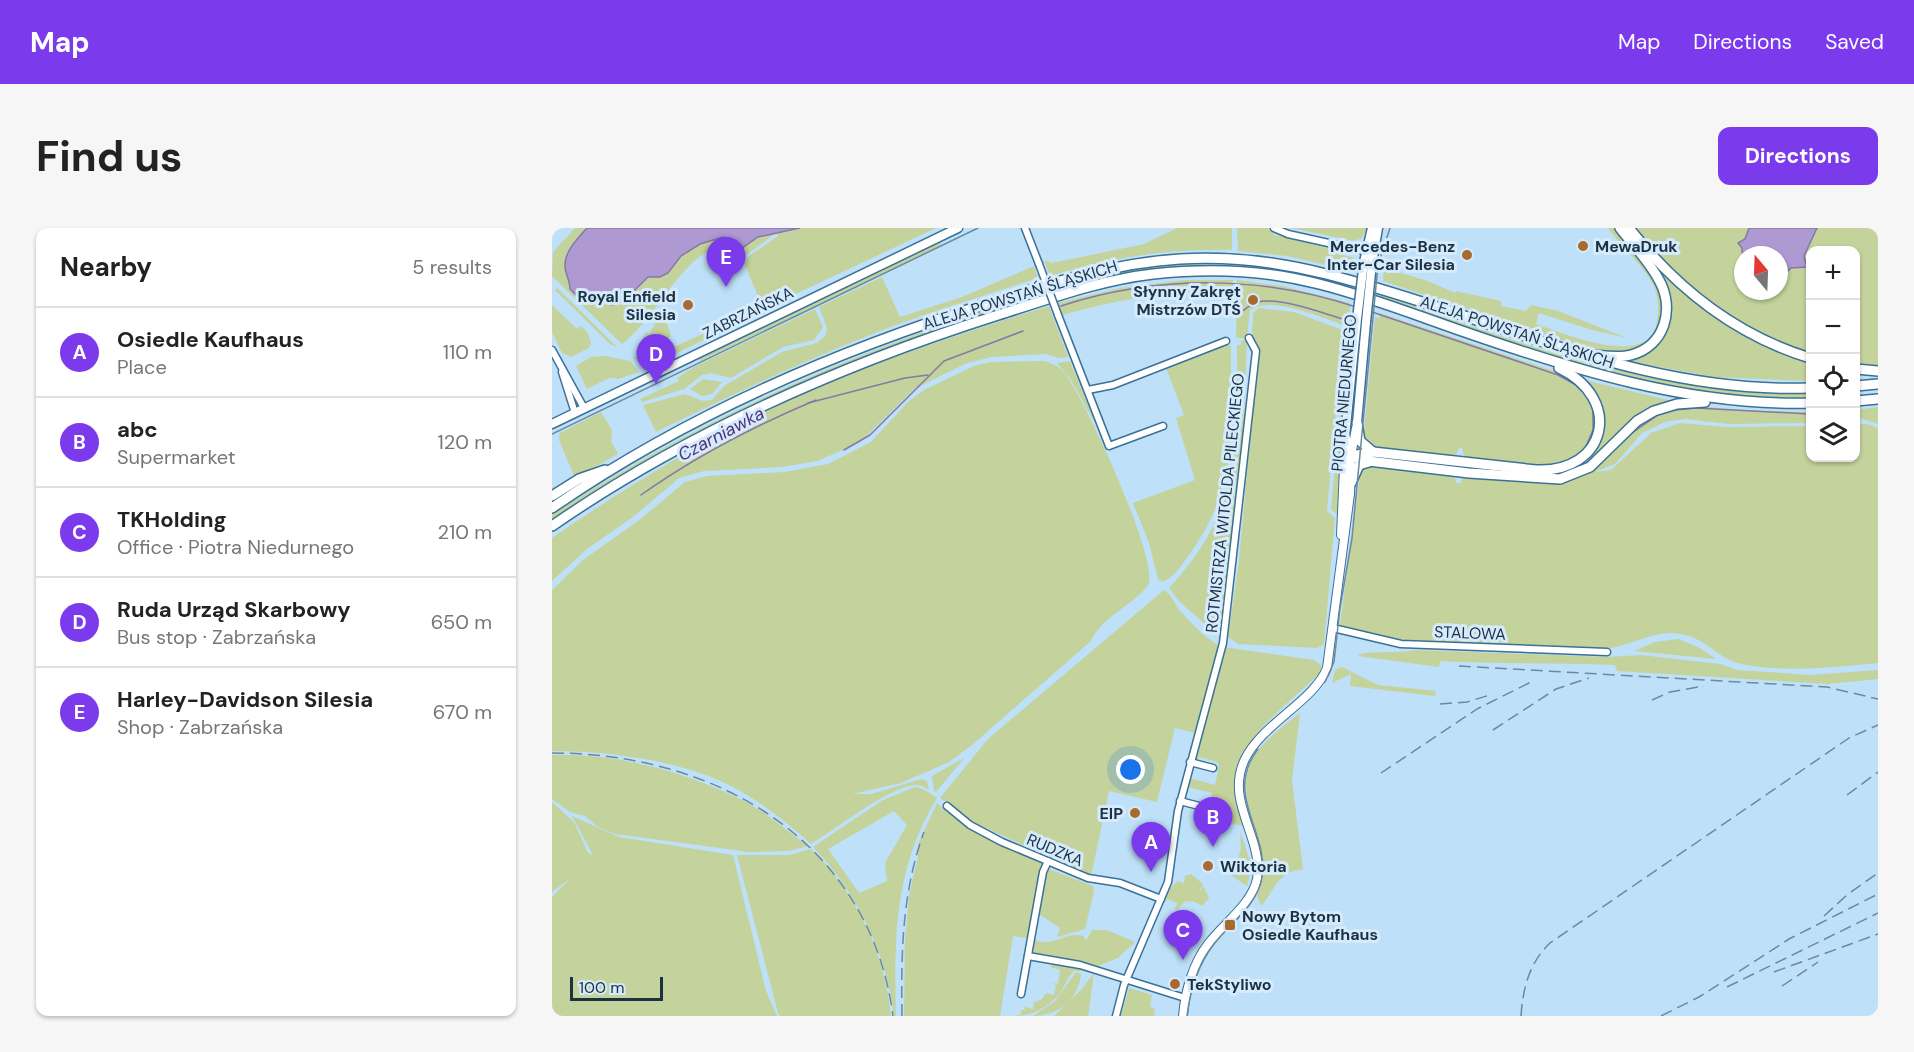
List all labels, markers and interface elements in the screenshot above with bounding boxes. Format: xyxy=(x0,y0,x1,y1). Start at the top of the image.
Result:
text: Map xyxy=(30,24,90,61)
text: Map xyxy=(1618,28,1660,56)
text: Directions xyxy=(1693,28,1792,56)
text: Saved xyxy=(1825,28,1884,56)
button: Directions xyxy=(1718,127,1878,185)
text: Find us xyxy=(36,129,182,184)
place label: Mercedes-Benz Inter-Car Silesia xyxy=(1327,236,1455,275)
place label: MewaDruk xyxy=(1595,236,1678,257)
pin: E xyxy=(706,238,746,287)
marker: MewaDruk xyxy=(1576,239,1590,253)
north arrow xyxy=(1734,246,1788,300)
map controls xyxy=(1806,246,1860,462)
button: + xyxy=(1806,246,1860,300)
marker: Mercedes-Benz Inter-Car Silesia xyxy=(1460,248,1474,262)
text: Nearby xyxy=(60,250,152,284)
text: 5 results xyxy=(412,254,492,280)
street label: ALEJA POWSTAŃ ŚLĄSKICH xyxy=(920,255,1120,335)
place label: Słynny Zakręt Mistrzów DTŚ xyxy=(1133,281,1241,320)
street label: ZABRZAŃSKA xyxy=(699,282,797,344)
place label: Royal Enfield Silesia xyxy=(578,286,676,325)
street label: ALEJA POWSTAŃ ŚLĄSKICH xyxy=(1417,291,1617,373)
marker: Słynny Zakręt Mistrzów DTŚ xyxy=(1246,293,1260,307)
marker: Royal Enfield Silesia xyxy=(681,298,695,312)
button: − xyxy=(1806,300,1860,354)
street label: PIOTRA NIEDURNEGO xyxy=(1327,314,1361,472)
text: Osiedle Kaufhaus xyxy=(117,325,304,354)
pin: D xyxy=(636,334,676,384)
text: A xyxy=(72,339,87,365)
text: 110 m xyxy=(443,339,492,365)
text: Place xyxy=(117,354,167,380)
button: locate xyxy=(1806,354,1860,408)
street label: ROTMISTRZA WITOLDA PILECKIEGO xyxy=(1201,372,1249,634)
water label: Czarniawka xyxy=(673,401,769,467)
button: layers xyxy=(1806,408,1860,462)
text: abc xyxy=(117,415,158,444)
text: B xyxy=(73,429,86,455)
text: 120 m xyxy=(438,429,492,455)
text: Supermarket xyxy=(117,444,236,470)
text: TKHolding xyxy=(117,505,227,534)
text: C xyxy=(72,519,87,545)
text: 210 m xyxy=(437,519,492,545)
text: Office · Piotra Niedurnego xyxy=(117,534,354,560)
text: Ruda Urząd Skarbowy xyxy=(117,595,350,624)
text: D xyxy=(72,609,87,635)
text: 650 m xyxy=(431,609,492,635)
street label: STALOWA xyxy=(1434,621,1507,645)
text: Bus stop · Zabrzańska xyxy=(117,624,316,650)
text: Harley-Davidson Silesia xyxy=(117,685,373,714)
text: E xyxy=(74,699,85,725)
text: 670 m xyxy=(433,699,492,725)
text: Shop · Zabrzańska xyxy=(117,714,283,740)
your location xyxy=(1116,755,1145,784)
pin: B xyxy=(1194,798,1232,847)
place label: EIP xyxy=(1099,803,1123,824)
marker: EIP xyxy=(1128,806,1142,820)
pin: A xyxy=(1132,822,1170,872)
street label: RUDZKA xyxy=(1023,829,1087,871)
place label: Wiktoria xyxy=(1220,856,1287,877)
marker: Wiktoria xyxy=(1201,859,1215,873)
place label: Nowy Bytom Osiedle Kaufhaus xyxy=(1242,906,1378,945)
pin: C xyxy=(1164,910,1202,960)
marker: Nowy Bytom Osiedle Kaufhaus xyxy=(1223,918,1237,932)
scale bar xyxy=(570,974,663,1002)
place label: TekStyliwo xyxy=(1187,974,1272,995)
text: 100 m xyxy=(579,977,624,998)
marker: TekStyliwo xyxy=(1168,977,1182,991)

